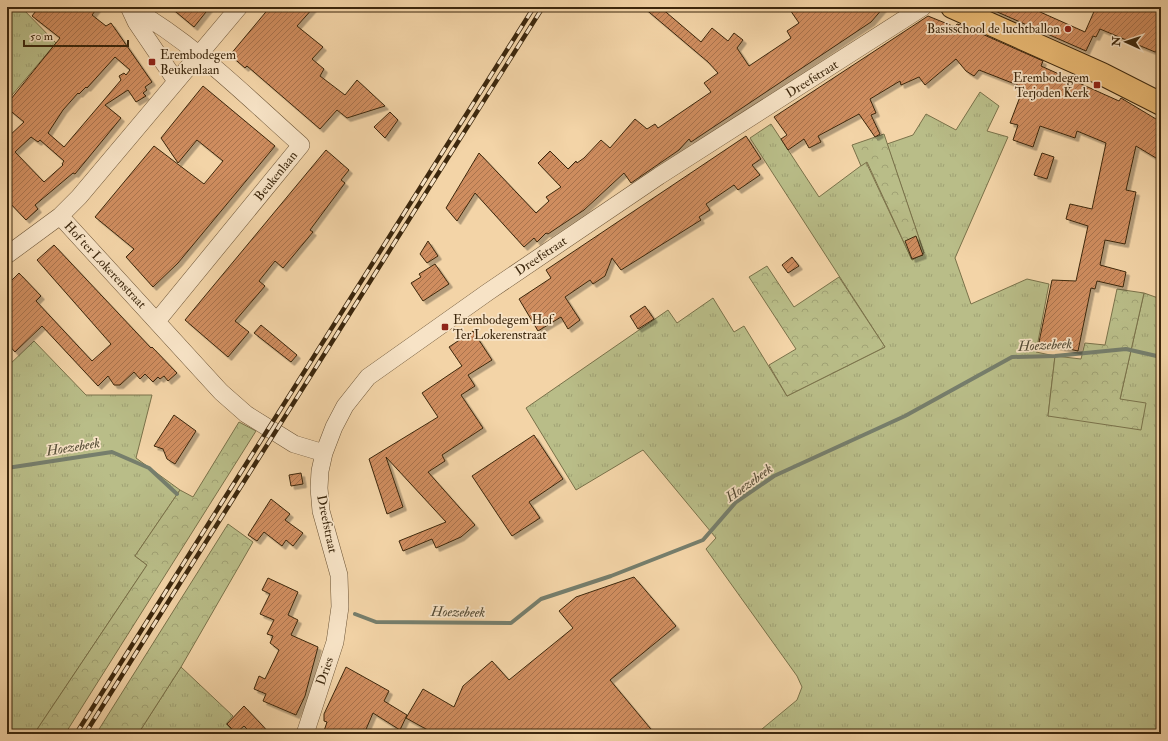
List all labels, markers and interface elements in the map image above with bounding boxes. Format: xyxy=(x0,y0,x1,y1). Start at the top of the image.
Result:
place label: Basisschool de luchtballon xyxy=(927,21,1060,37)
scale bar xyxy=(24,22,128,48)
north arrow xyxy=(1106,22,1146,62)
marker: Basisschool de luchtballon xyxy=(1063,24,1073,34)
text: 50 m xyxy=(30,29,54,44)
text: N xyxy=(1110,35,1123,48)
place label: Erembodegem Beukenlaan xyxy=(160,47,236,78)
marker: Erembodegem Beukenlaan xyxy=(147,57,157,67)
street label: Dreefstraat xyxy=(783,57,841,101)
place label: Erembodegem Terjoden Kerk xyxy=(1013,70,1090,101)
marker: Erembodegem Terjoden Kerk xyxy=(1092,80,1102,90)
street label: Beukenlaan xyxy=(251,148,301,204)
street label: Hof ter Lokerenstraat xyxy=(60,218,150,312)
street label: Dreefstraat xyxy=(512,233,570,279)
place label: Erembodegem Hof Ter Lokerenstraat xyxy=(453,312,554,343)
marker: Erembodegem Hof Ter Lokerenstraat xyxy=(440,322,450,332)
water label: Hoezebeek xyxy=(1016,335,1073,355)
water label: Hoezebeek xyxy=(44,434,101,460)
water label: Hoezebeek xyxy=(721,460,776,506)
street label: Dreefstraat xyxy=(313,494,341,554)
water label: Hoezebeek xyxy=(430,603,486,621)
street label: Dries xyxy=(313,654,337,687)

